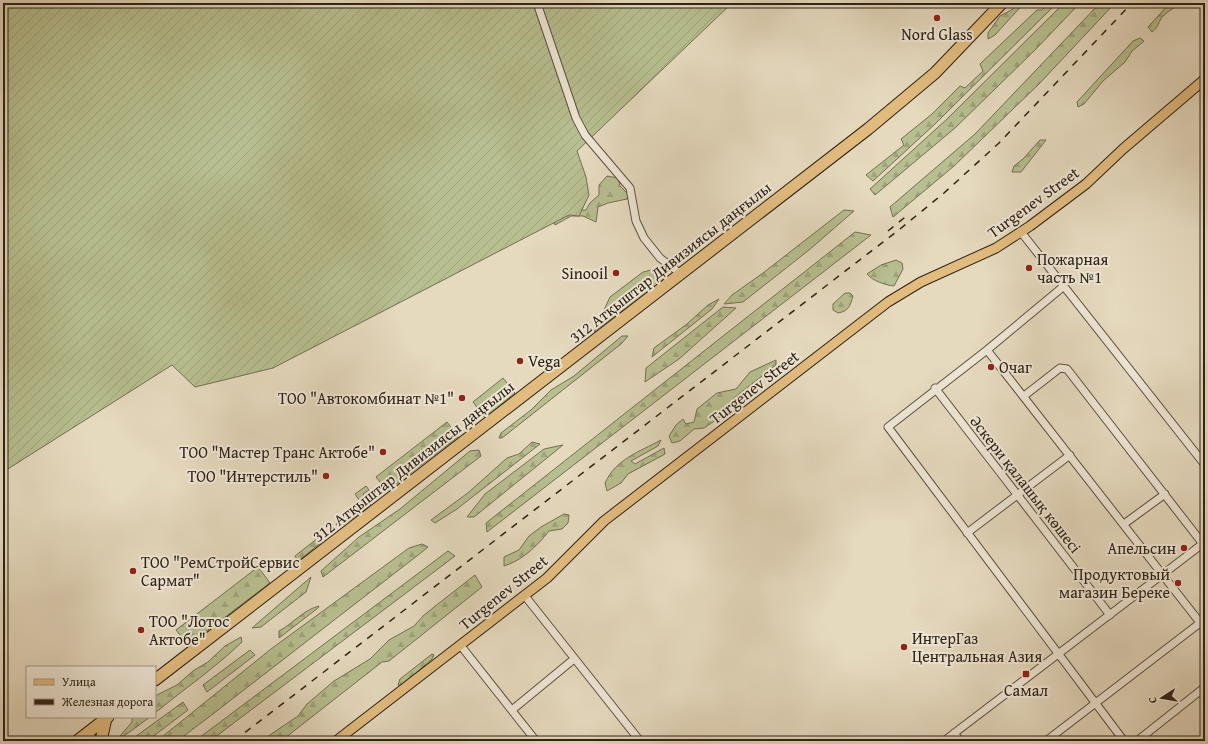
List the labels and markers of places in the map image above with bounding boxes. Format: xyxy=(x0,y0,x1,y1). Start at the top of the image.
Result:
marker: Nord Glass xyxy=(932,13,942,23)
place label: Nord Glass xyxy=(901,22,973,46)
place label: Пожарная часть №1 xyxy=(1037,247,1108,289)
place label: Sinooil xyxy=(561,261,609,285)
marker: Пожарная часть №1 xyxy=(1024,263,1034,273)
marker: Sinooil xyxy=(611,268,621,278)
place label: Vega xyxy=(528,349,561,373)
place label: Очаг xyxy=(999,355,1032,379)
marker: Vega xyxy=(515,356,525,366)
marker: Очаг xyxy=(986,362,996,372)
place label: ТОО "Автокомбинат №1" xyxy=(278,386,454,410)
marker: ТОО "Автокомбинат №1" xyxy=(457,393,467,403)
place label: ТОО "Мастер Транс Актобе" xyxy=(180,440,375,464)
marker: ТОО "Мастер Транс Актобе" xyxy=(378,447,388,457)
place label: ТОО "Интерстиль" xyxy=(187,464,318,488)
marker: ТОО "Интерстиль" xyxy=(321,471,331,481)
place label: Апельсин xyxy=(1108,536,1176,560)
marker: Апельсин xyxy=(1179,543,1189,553)
place label: ТОО "РемСтройСервис Сармат" xyxy=(141,550,299,592)
place label: Продуктовый магазин Береке xyxy=(1059,562,1170,604)
marker: ТОО "РемСтройСервис Сармат" xyxy=(128,566,138,576)
marker: Продуктовый магазин Береке xyxy=(1173,578,1183,588)
place label: ТОО "Лотос Актобе" xyxy=(149,609,229,651)
marker: ТОО "Лотос Актобе" xyxy=(136,625,146,635)
place label: ИнтерГаз Центральная Азия xyxy=(912,626,1042,668)
marker: ИнтерГаз Центральная Азия xyxy=(899,642,909,652)
marker: Самал xyxy=(1021,669,1031,679)
place label: Самал xyxy=(1004,678,1048,702)

